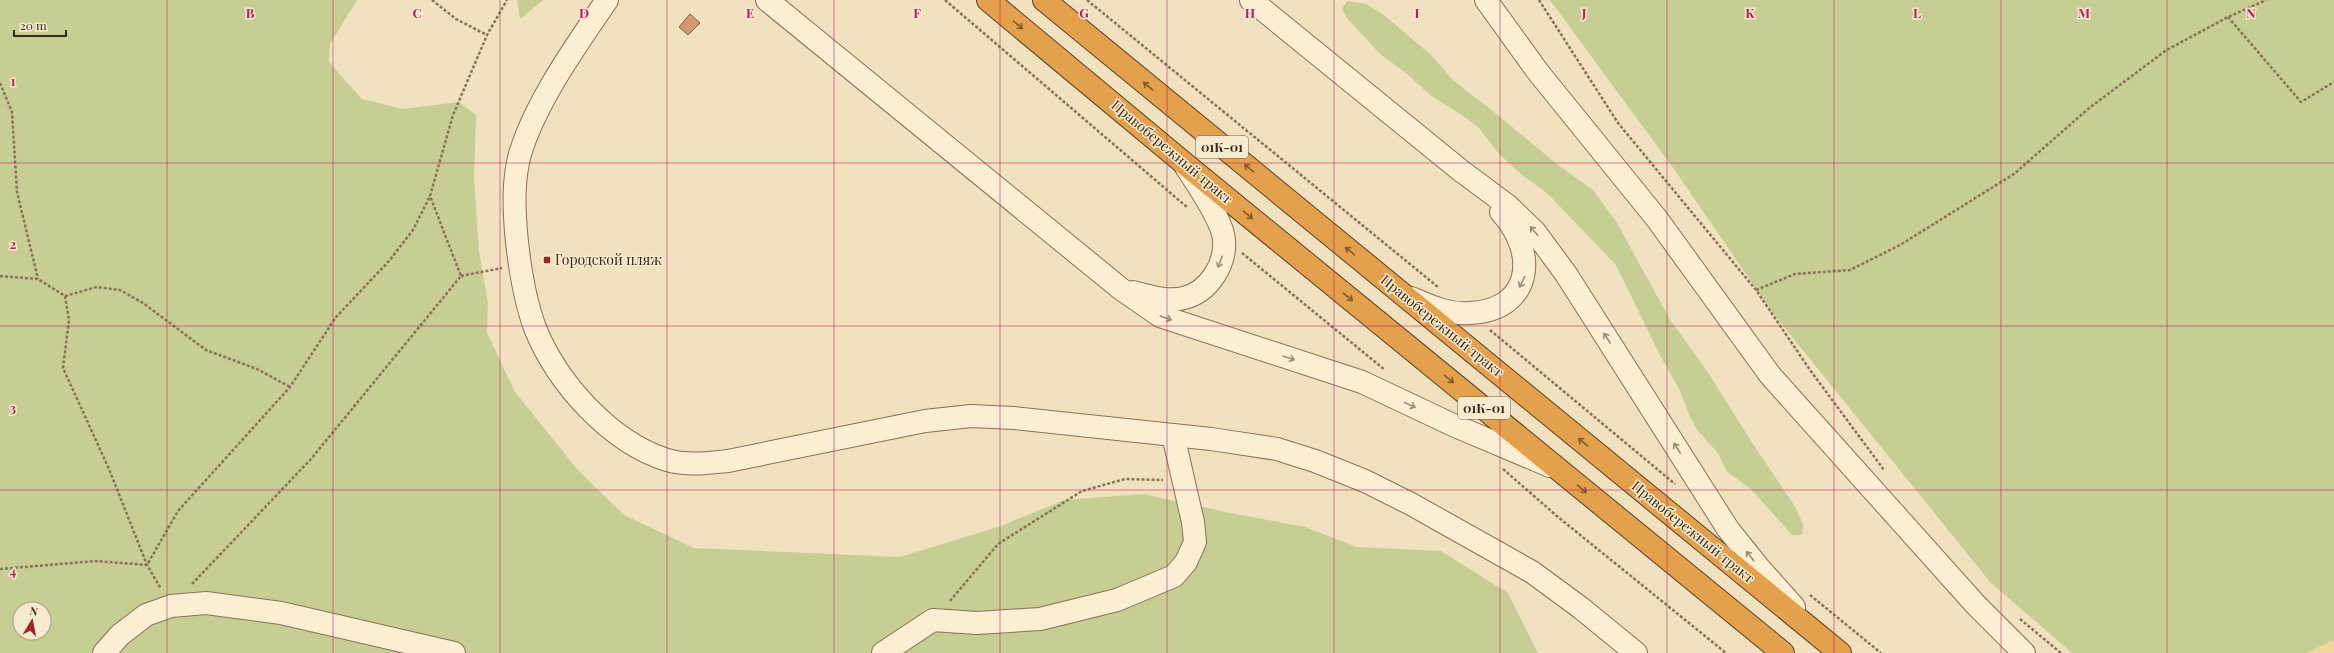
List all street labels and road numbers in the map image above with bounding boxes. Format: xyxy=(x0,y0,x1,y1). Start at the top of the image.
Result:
street label: Правобережный тракт xyxy=(1108,95,1237,208)
road number: 01К-01 xyxy=(1196,136,1248,158)
street label: Правобережный тракт xyxy=(1377,270,1508,381)
road number: 01К-01 xyxy=(1458,397,1510,419)
street label: Правобережный тракт xyxy=(1628,476,1759,587)

